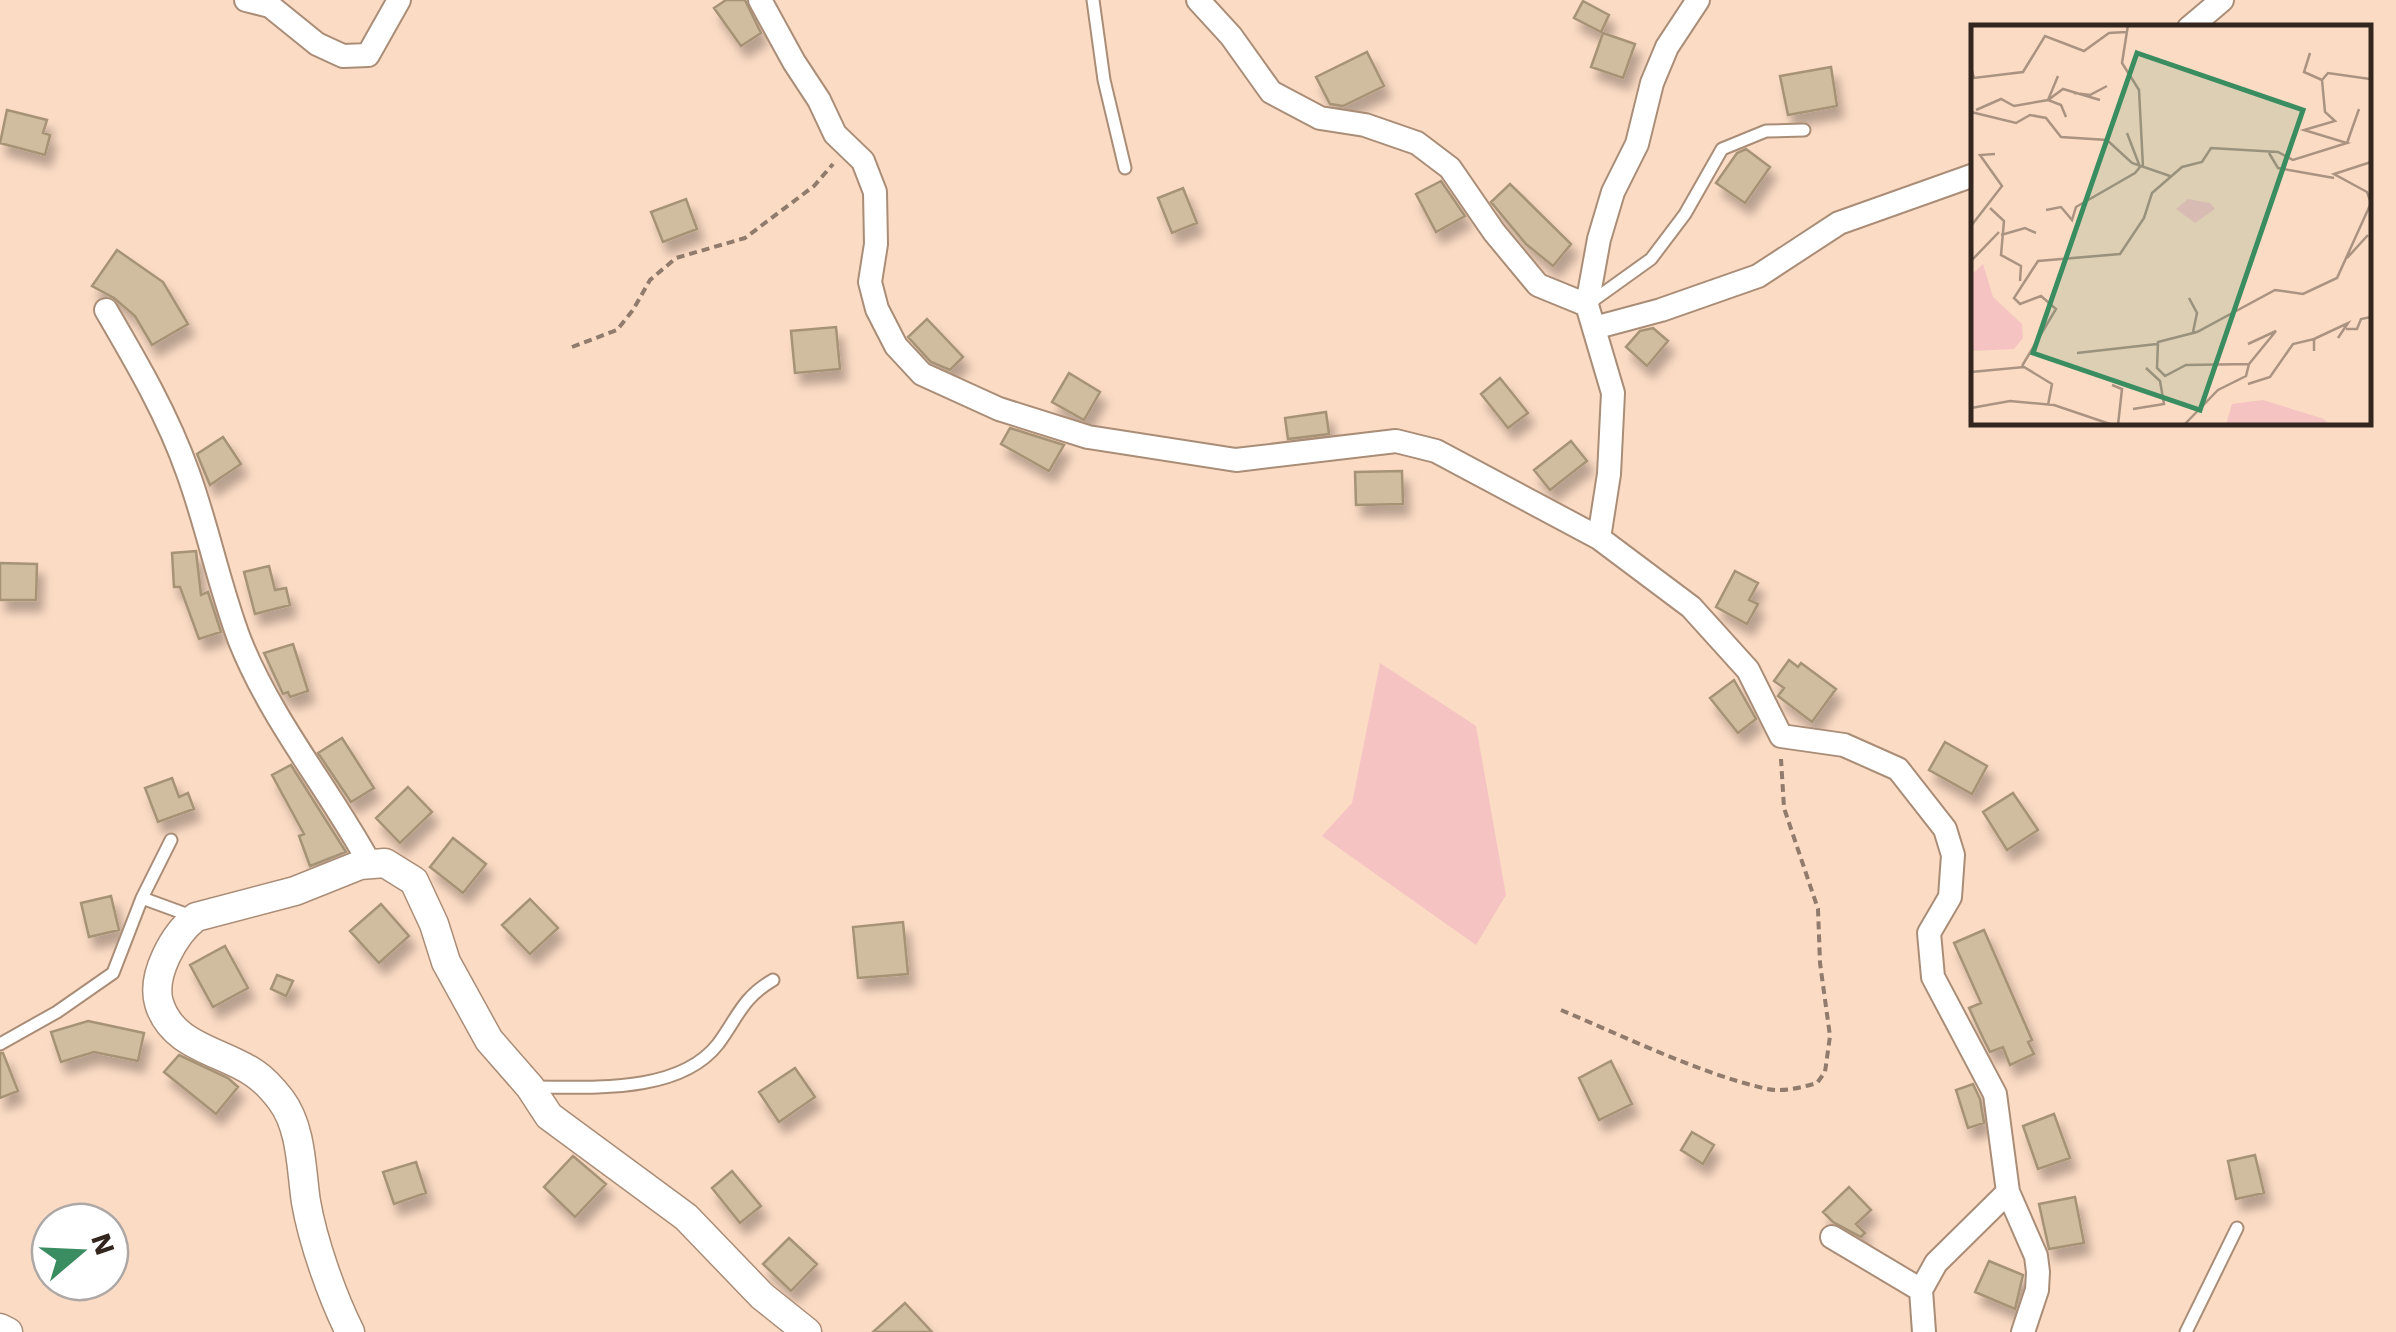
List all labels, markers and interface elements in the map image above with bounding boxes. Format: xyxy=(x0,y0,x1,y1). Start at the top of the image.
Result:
inset map xyxy=(1971,25,2371,425)
north arrow xyxy=(30,1202,130,1302)
text: N xyxy=(84,1229,122,1259)

